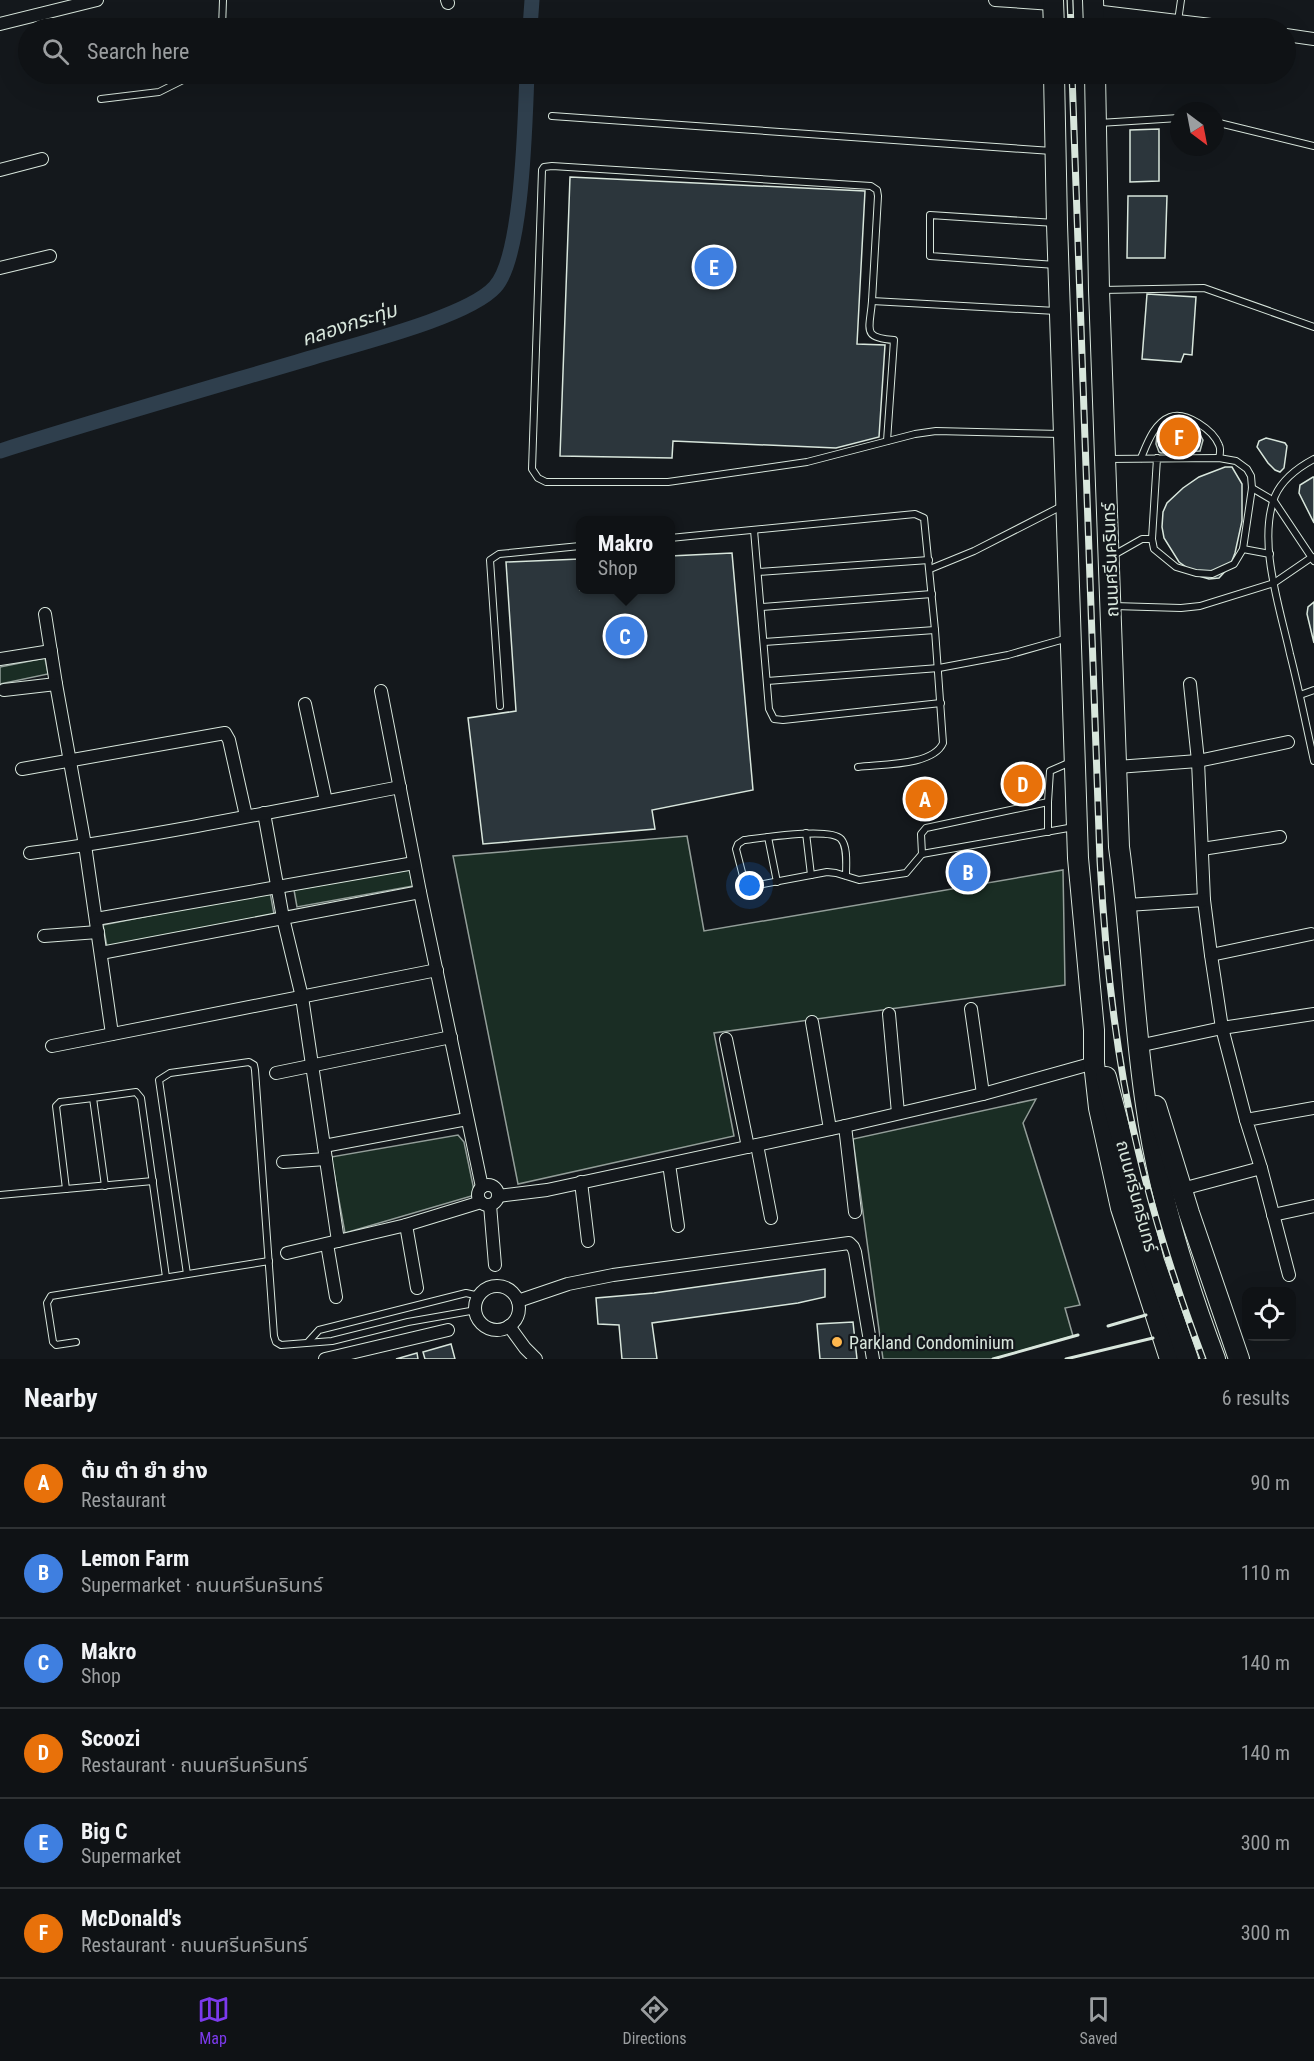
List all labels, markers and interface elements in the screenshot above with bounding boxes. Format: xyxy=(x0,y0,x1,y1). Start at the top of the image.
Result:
search box xyxy=(18,18,1296,84)
icon: search xyxy=(39,35,72,68)
text: Search here xyxy=(87,39,189,64)
north arrow xyxy=(1170,102,1224,156)
pin: E xyxy=(694,244,734,290)
water label: คลองกระทุ่ม xyxy=(298,297,402,352)
pin: F xyxy=(1160,414,1198,460)
street label: ถนนศรีนครินทร์ xyxy=(1097,501,1122,618)
popup xyxy=(576,516,675,594)
text: Makro xyxy=(598,531,653,556)
text: Shop xyxy=(598,556,638,580)
pin: C xyxy=(606,614,644,658)
pin: D xyxy=(1004,762,1042,806)
pin: A xyxy=(906,776,944,822)
pin: B xyxy=(948,850,988,894)
your location xyxy=(735,871,764,900)
street label: ถนนศรีนครินทร์ xyxy=(1112,1138,1162,1255)
map controls xyxy=(1242,1287,1296,1341)
button: locate xyxy=(1242,1287,1296,1341)
place label: Parkland Condominium xyxy=(849,1332,1014,1353)
marker: Parkland Condominium xyxy=(830,1335,844,1349)
text: Nearby xyxy=(24,1383,98,1413)
text: 6 results xyxy=(1222,1386,1290,1410)
text: ต้ม ตำ ยำ ย่าง xyxy=(81,1458,208,1483)
text: A xyxy=(38,1471,49,1495)
text: 90 m xyxy=(1251,1471,1290,1495)
text: Restaurant xyxy=(81,1488,166,1512)
text: Lemon Farm xyxy=(81,1546,189,1571)
text: B xyxy=(38,1561,49,1585)
text: 110 m xyxy=(1241,1561,1290,1585)
text: Supermarket · ถนนศรีนครินทร์ xyxy=(81,1573,323,1597)
text: Makro xyxy=(81,1639,136,1664)
text: C xyxy=(38,1651,49,1675)
text: 140 m xyxy=(1241,1651,1290,1675)
text: Shop xyxy=(81,1664,121,1688)
text: Scoozi xyxy=(81,1726,140,1751)
text: D xyxy=(38,1741,49,1765)
text: 140 m xyxy=(1241,1741,1290,1765)
text: Restaurant · ถนนศรีนครินทร์ xyxy=(81,1753,308,1777)
text: Big C xyxy=(81,1819,128,1844)
text: E xyxy=(39,1831,48,1855)
text: 300 m xyxy=(1241,1831,1290,1855)
text: Supermarket xyxy=(81,1844,181,1868)
text: McDonald's xyxy=(81,1906,181,1931)
text: F xyxy=(39,1921,48,1945)
text: 300 m xyxy=(1241,1921,1290,1945)
text: Restaurant · ถนนศรีนครินทร์ xyxy=(81,1933,308,1957)
tab: Map xyxy=(197,1993,230,2048)
tab: Directions xyxy=(623,1993,686,2048)
tab: Saved xyxy=(1079,1993,1117,2048)

